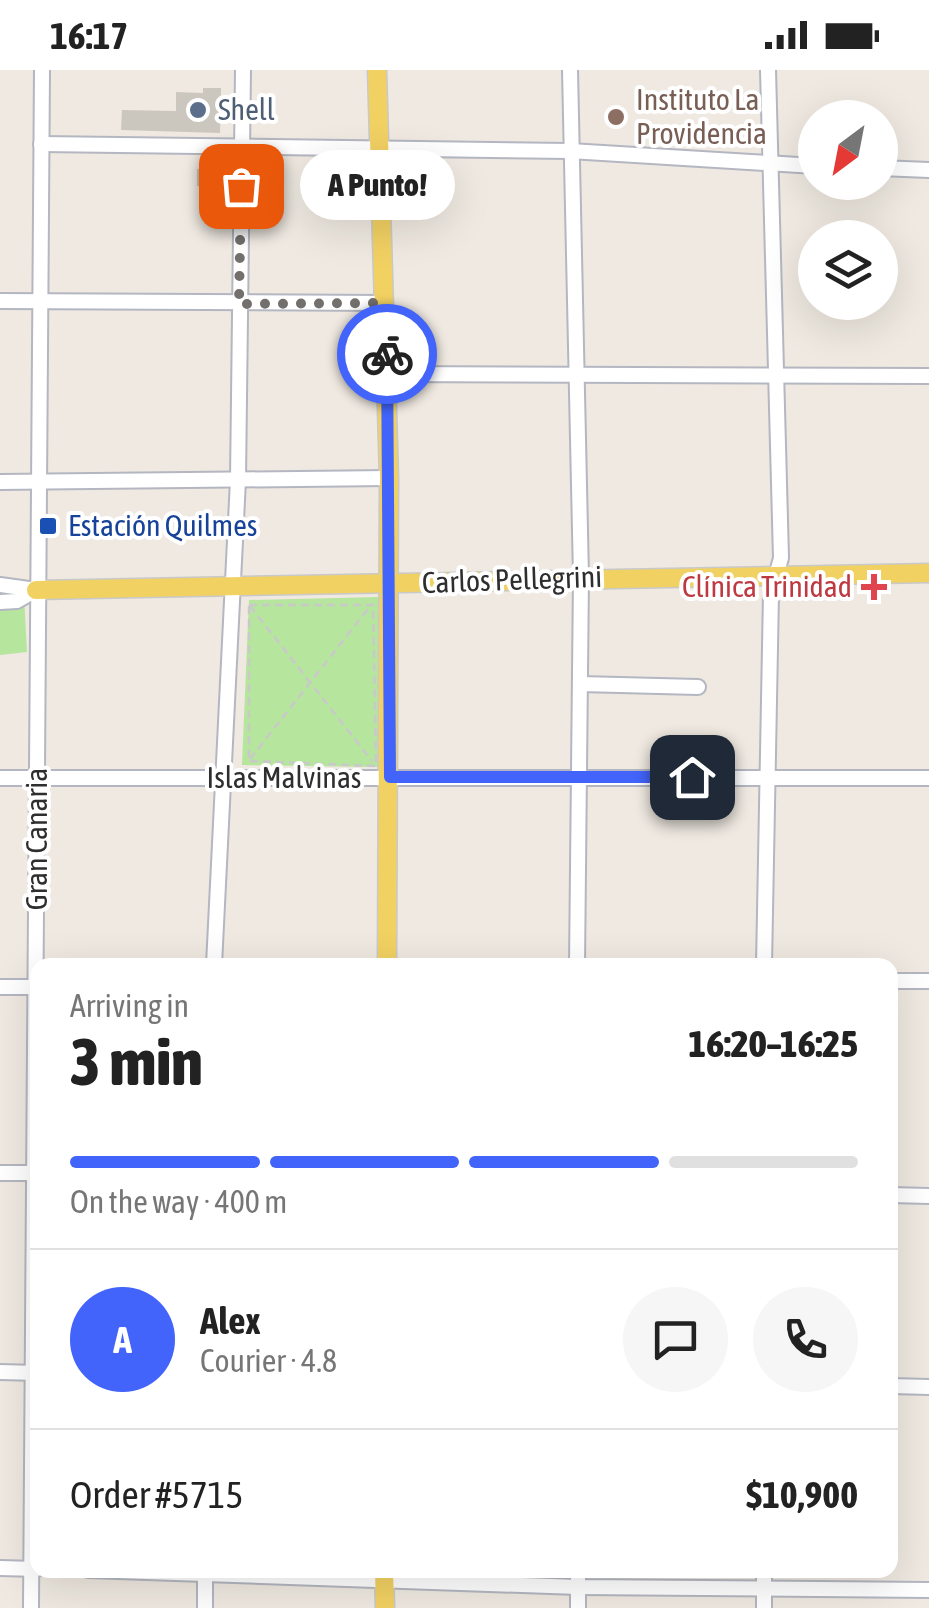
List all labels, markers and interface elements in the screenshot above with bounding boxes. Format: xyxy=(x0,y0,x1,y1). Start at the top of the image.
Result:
text: 16:17 xyxy=(50,14,128,57)
place label: Instituto La Providencia xyxy=(636,82,767,150)
place label: Shell xyxy=(218,92,275,126)
marker: Shell xyxy=(187,99,209,121)
north arrow xyxy=(798,100,898,200)
map controls xyxy=(798,100,898,320)
marker: Instituto La Providencia xyxy=(605,106,627,128)
pin xyxy=(199,144,284,229)
callout: A Punto! xyxy=(301,151,456,221)
icon: bag xyxy=(214,159,269,214)
text: A Punto! xyxy=(328,166,427,203)
button: layers xyxy=(798,220,898,320)
courier xyxy=(337,304,437,404)
icon: bike xyxy=(360,327,415,382)
place label: Estación Quilmes xyxy=(68,508,257,542)
marker: Estación Quilmes xyxy=(37,515,59,537)
street label: Carlos Pellegrini xyxy=(421,559,603,599)
place label: Clínica Trinidad xyxy=(682,569,852,603)
marker: Clínica Trinidad xyxy=(861,574,887,600)
pin xyxy=(650,735,735,820)
icon: home xyxy=(665,750,720,805)
street label: Islas Malvinas xyxy=(207,760,361,794)
street label: Gran Canaria xyxy=(19,768,53,910)
text: Arriving in xyxy=(70,987,189,1024)
text: 16:20–16:25 xyxy=(688,1022,858,1065)
text: 3 min xyxy=(70,1024,203,1099)
text: On the way · 400 m xyxy=(70,1183,287,1220)
button: chat xyxy=(623,1287,728,1392)
button: phone xyxy=(753,1287,858,1392)
text: Alex xyxy=(200,1299,261,1342)
text: A xyxy=(113,1318,132,1361)
text: Courier · 4.8 xyxy=(200,1342,337,1379)
text: Order #5715 xyxy=(70,1473,243,1516)
text: $10,900 xyxy=(746,1473,858,1516)

